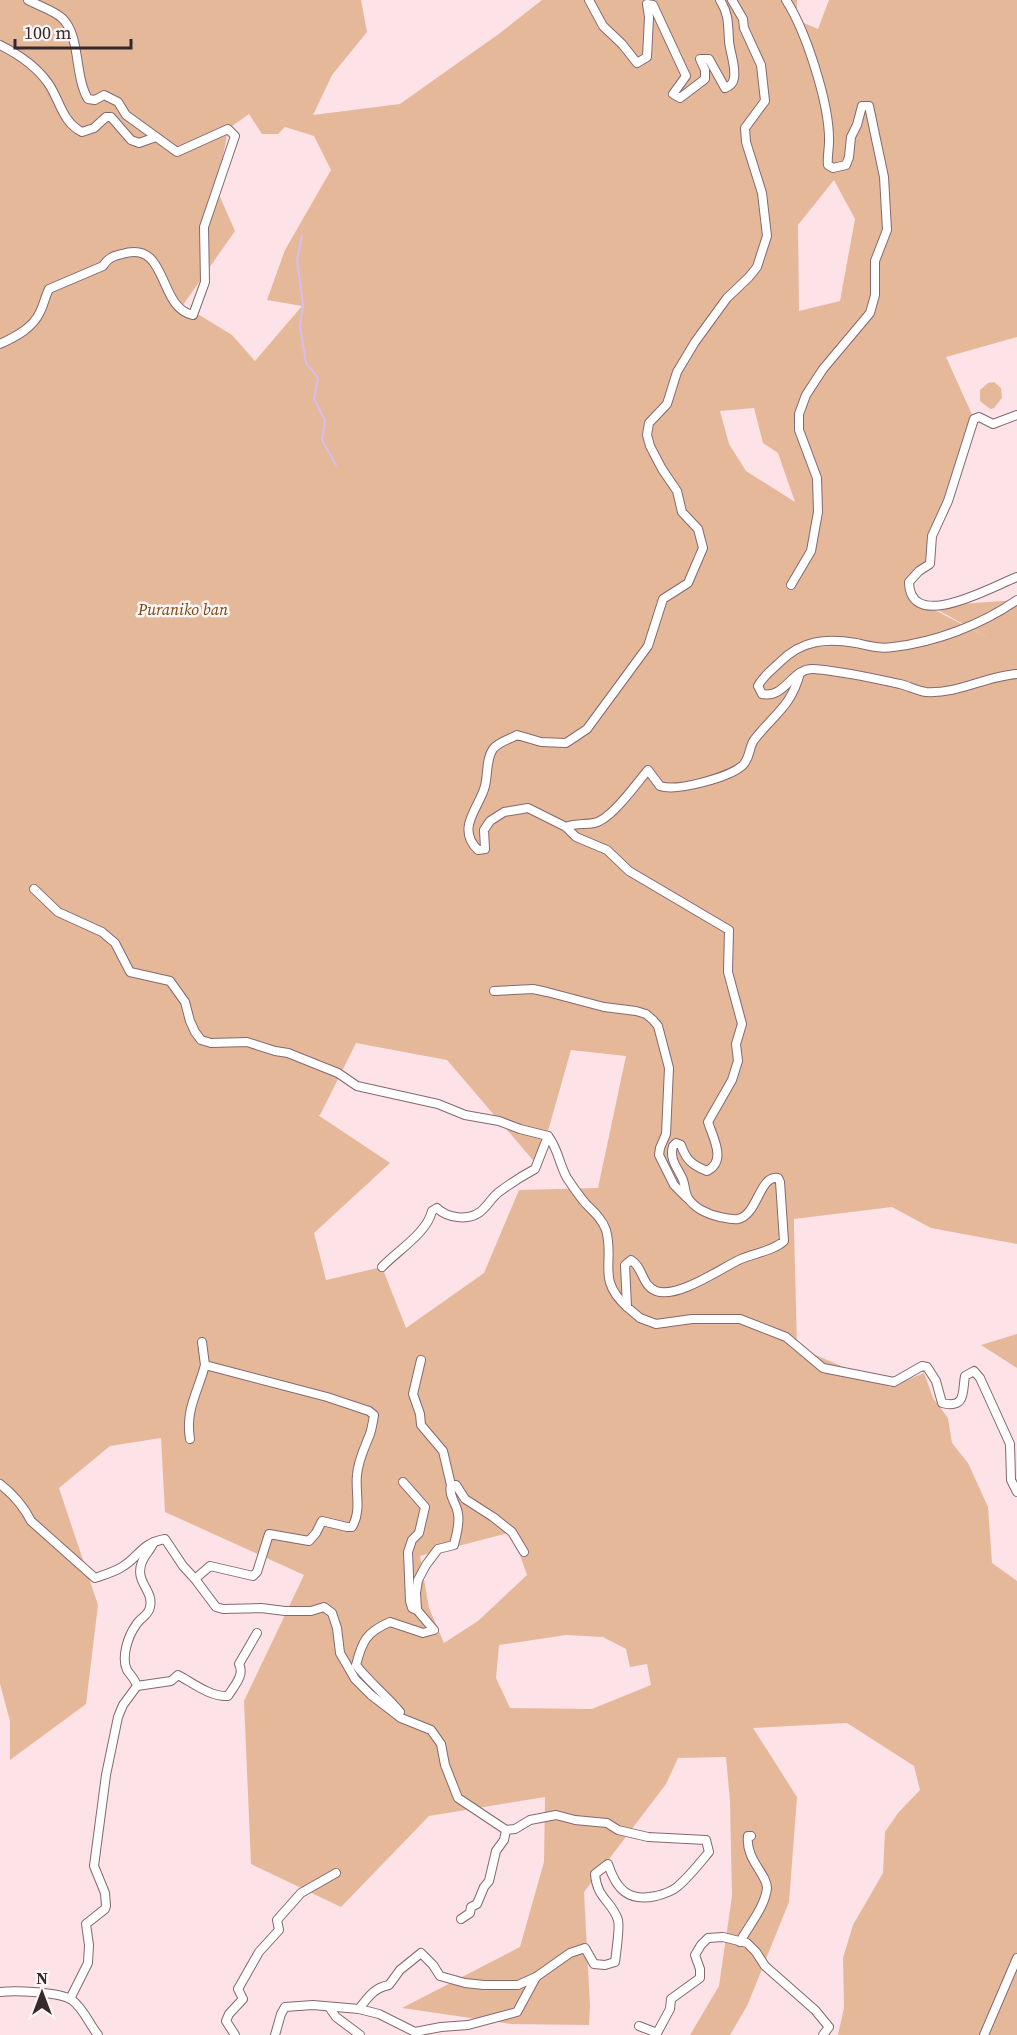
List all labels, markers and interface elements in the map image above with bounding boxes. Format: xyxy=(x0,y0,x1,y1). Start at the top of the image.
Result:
scale bar xyxy=(15,12,130,50)
text: 100 m xyxy=(24,20,71,45)
park label: Puraniko ban xyxy=(137,598,228,620)
north arrow xyxy=(12,1963,72,2023)
text: N xyxy=(36,1967,48,1989)

